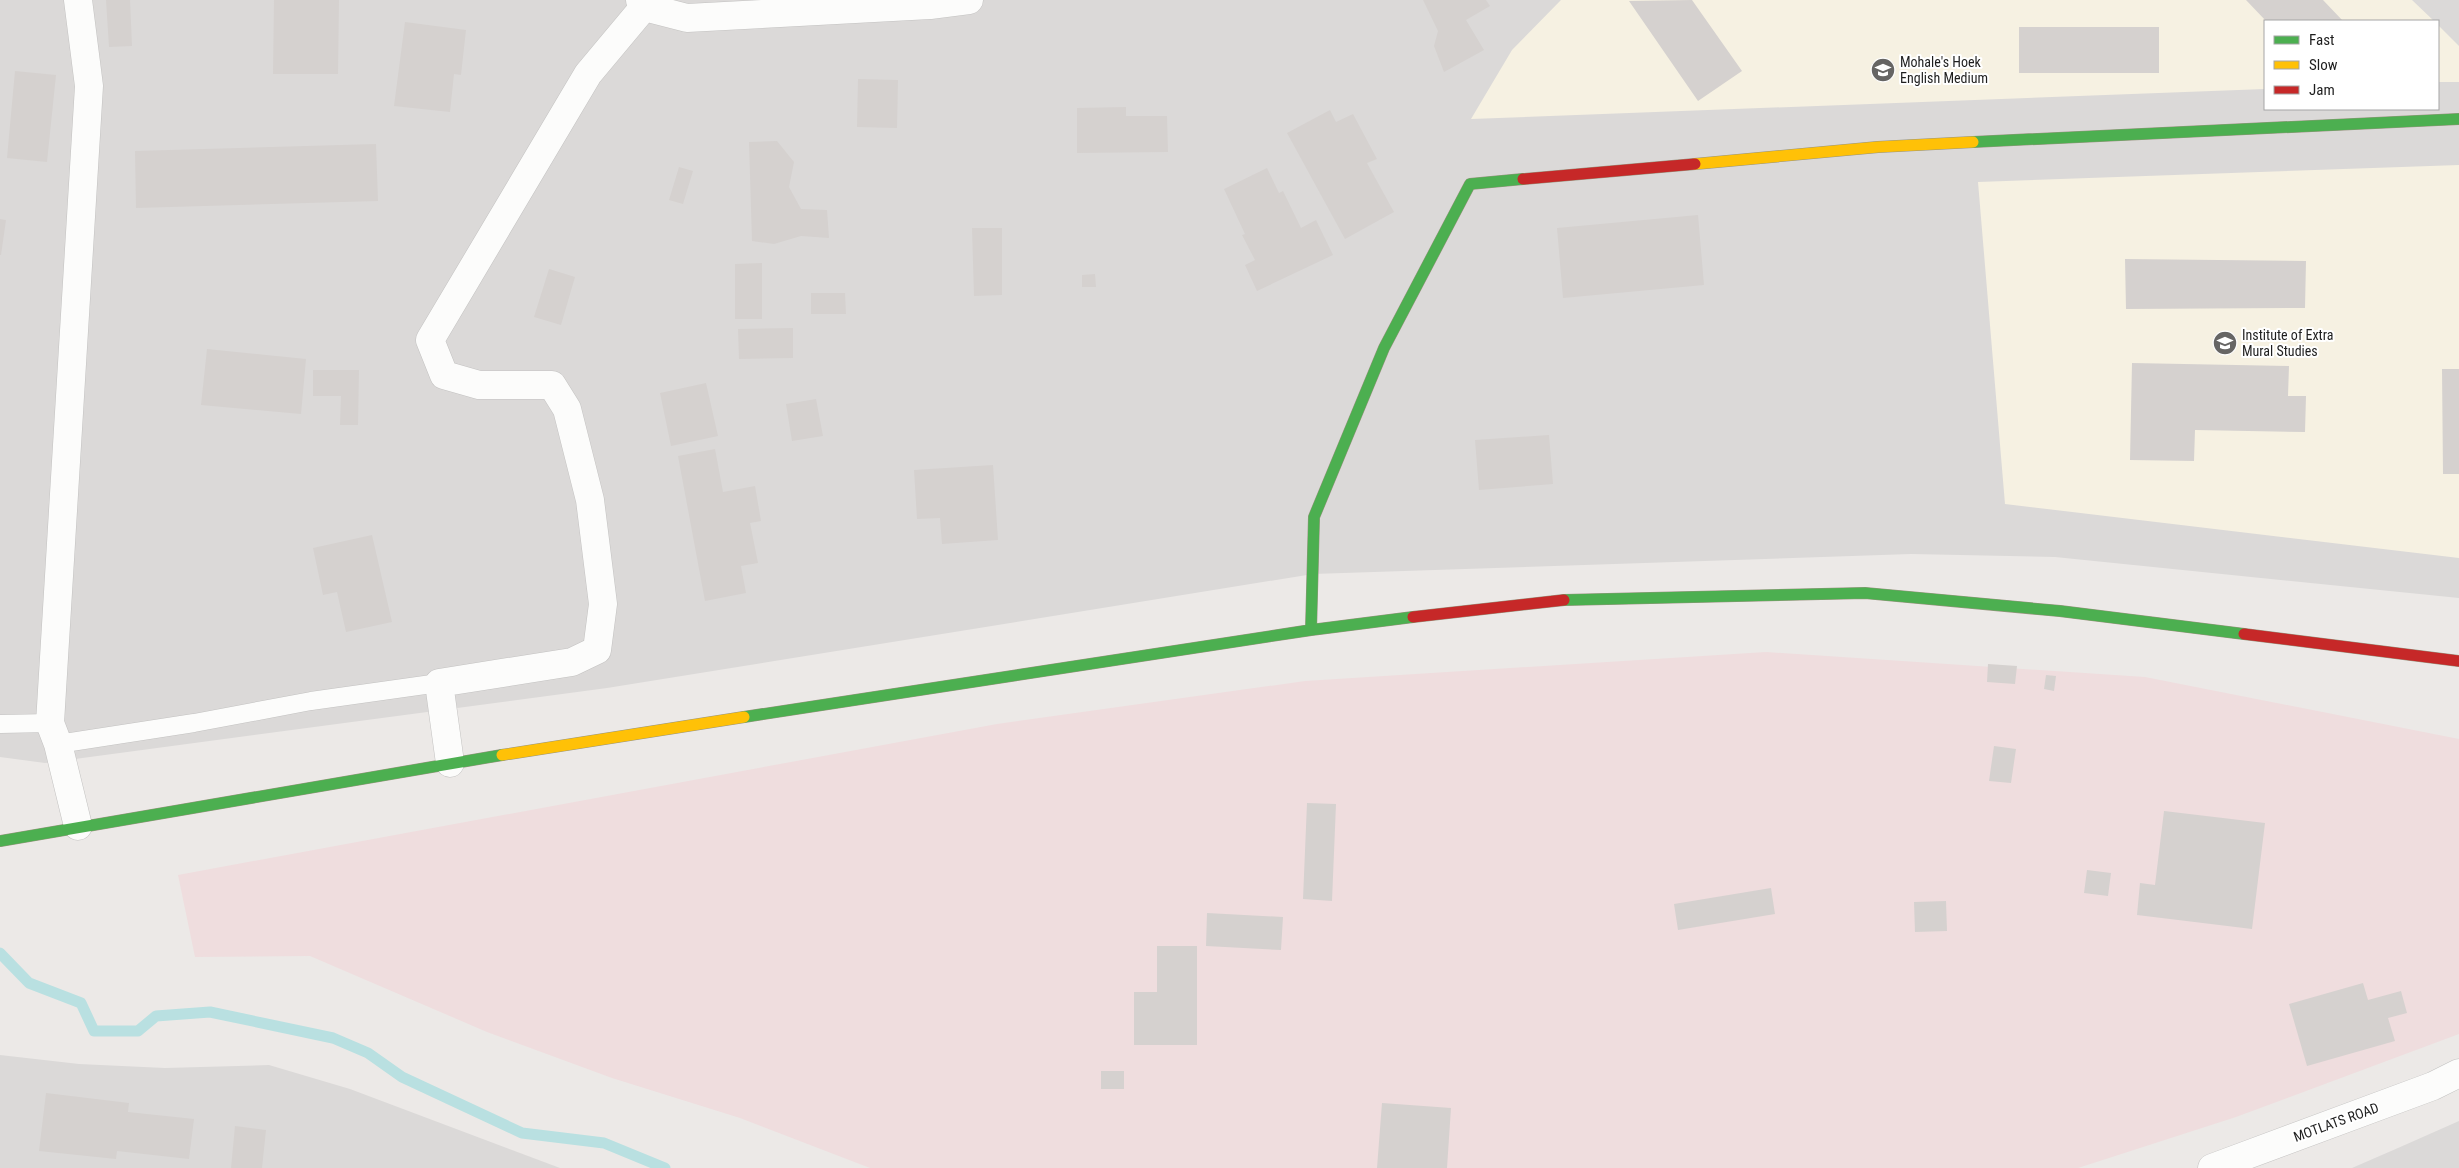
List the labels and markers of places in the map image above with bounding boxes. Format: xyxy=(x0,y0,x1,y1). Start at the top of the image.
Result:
place label: Mohale's Hoek English Medium xyxy=(1900,54,1988,86)
school or university icon: Mohale's Hoek English Medium xyxy=(1870,57,1896,83)
place label: Institute of Extra Mural Studies xyxy=(2242,327,2333,359)
school or university icon: Institute of Extra Mural Studies xyxy=(2212,330,2238,356)

